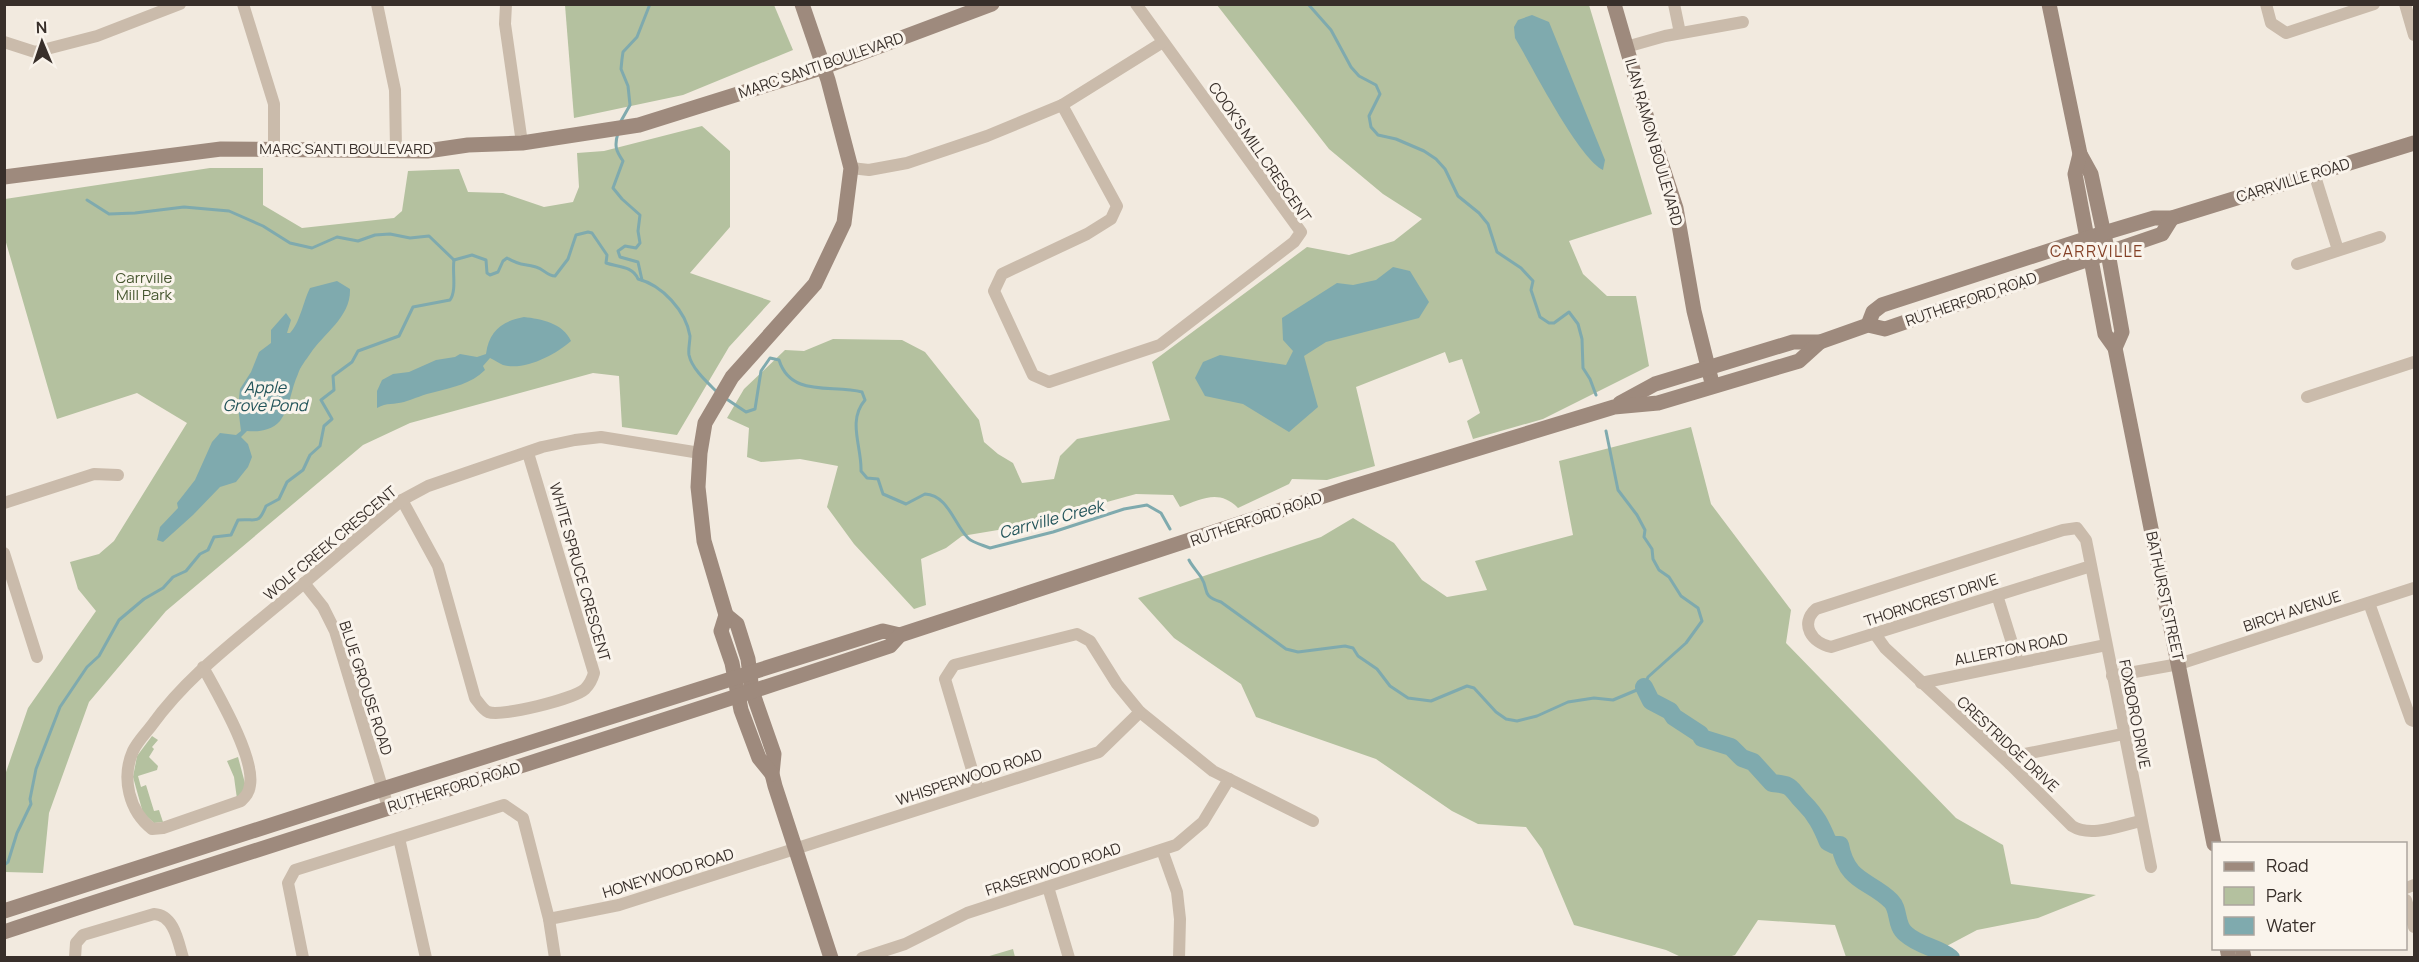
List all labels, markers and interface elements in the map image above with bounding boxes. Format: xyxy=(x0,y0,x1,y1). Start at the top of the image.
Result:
north arrow xyxy=(12,12,72,72)
text: N xyxy=(35,16,48,38)
street label: MARC SANTI BOULEVARD xyxy=(736,27,906,103)
street label: ILAN RAMON BOULEVARD xyxy=(1620,56,1688,228)
street label: COOK'S MILL CRESCENT xyxy=(1204,78,1316,226)
street label: MARC SANTI BOULEVARD xyxy=(259,138,433,159)
street label: CARRVILLE ROAD xyxy=(2234,153,2352,207)
district label: CARRVILLE xyxy=(2050,240,2144,262)
park label: Carrville Mill Park xyxy=(116,267,173,305)
street label: RUTHERFORD ROAD xyxy=(1902,267,2040,331)
water label: Apple Grove Pond xyxy=(223,376,310,416)
street label: WHITE SPRUCE CRESCENT xyxy=(544,480,616,664)
street label: WOLF CREEK CRESCENT xyxy=(259,481,401,605)
street label: RUTHERFORD ROAD xyxy=(1187,487,1325,551)
water label: Carrville Creek xyxy=(996,494,1108,544)
street label: BATHURST STREET xyxy=(2141,530,2189,663)
street label: THORNCREST DRIVE xyxy=(1861,568,2001,632)
street label: BIRCH AVENUE xyxy=(2241,585,2343,637)
street label: BLUE GROUSE ROAD xyxy=(334,618,398,758)
street label: ALLERTON ROAD xyxy=(1952,628,2070,670)
street label: FOXBORO DRIVE xyxy=(2114,658,2156,770)
street label: CRESTRIDGE DRIVE xyxy=(1952,691,2064,797)
street label: WHISPERWOOD ROAD xyxy=(893,743,1045,811)
street label: RUTHERFORD ROAD xyxy=(385,757,523,817)
street label: FRASERWOOD ROAD xyxy=(982,837,1124,901)
legend xyxy=(2212,842,2407,950)
street label: HONEYWOOD ROAD xyxy=(600,843,736,903)
text: Road xyxy=(2266,853,2309,877)
text: Park xyxy=(2266,883,2303,907)
text: Water xyxy=(2266,913,2316,937)

